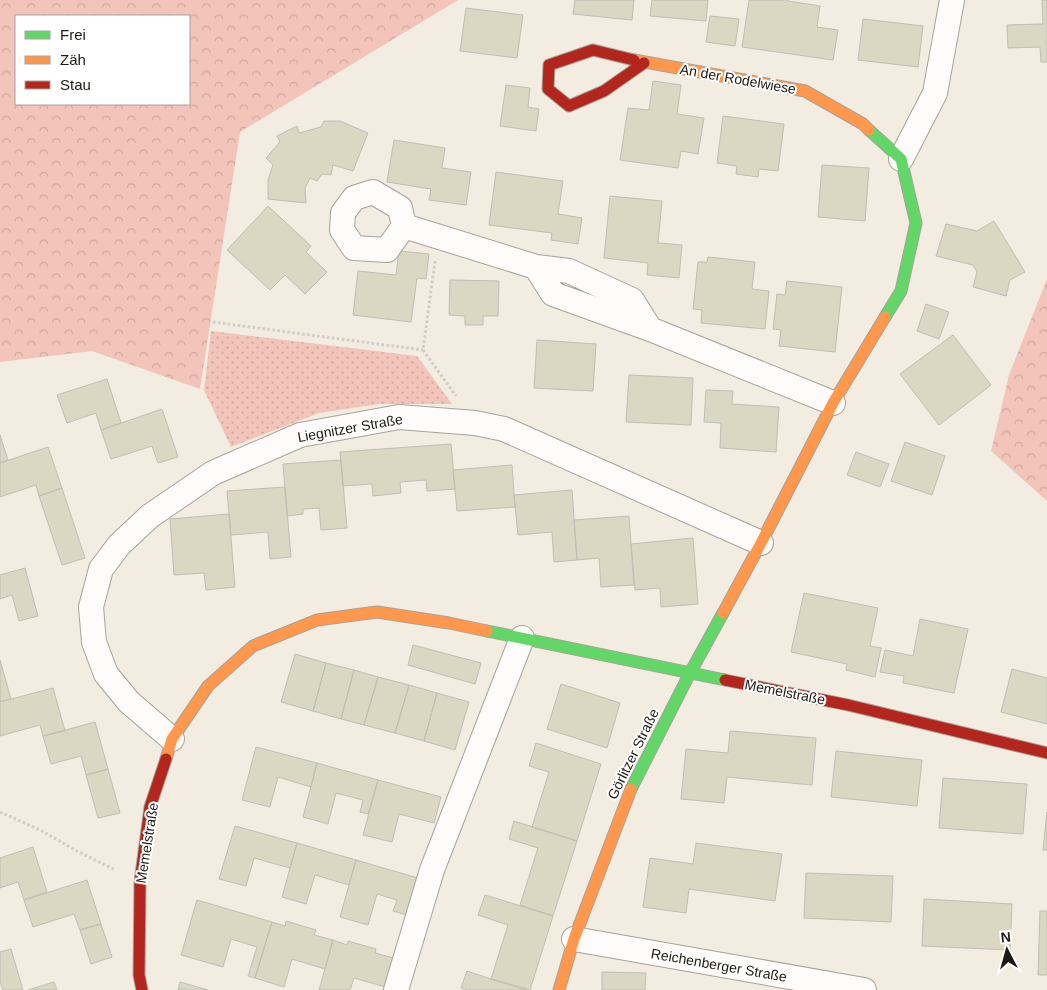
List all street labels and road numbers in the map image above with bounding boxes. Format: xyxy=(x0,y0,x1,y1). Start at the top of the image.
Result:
street label: An der Rodelwiese xyxy=(679,61,797,97)
street label: Liegnitzer Straße xyxy=(296,411,404,445)
street label: Memelstraße xyxy=(743,676,827,708)
street label: Görlitzer Straße xyxy=(604,706,662,802)
street label: Memelstraße xyxy=(133,801,161,885)
street label: Reichenberger Straße xyxy=(650,945,788,985)

